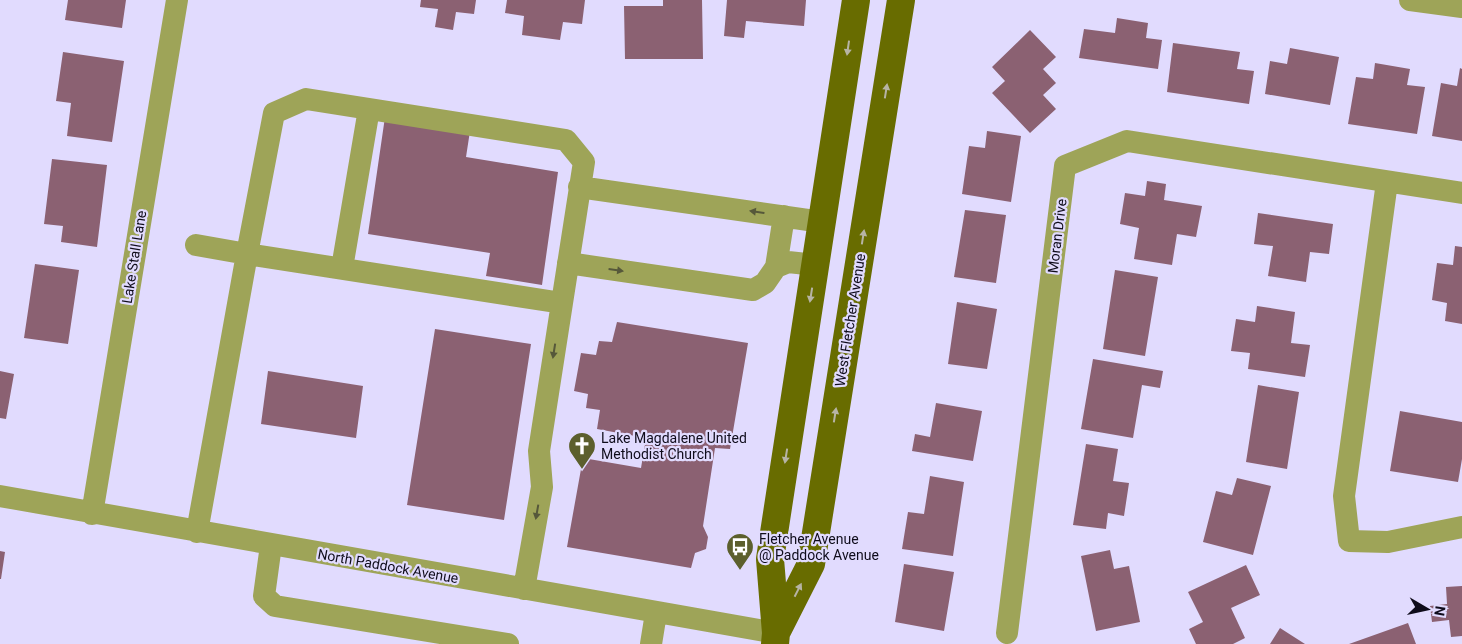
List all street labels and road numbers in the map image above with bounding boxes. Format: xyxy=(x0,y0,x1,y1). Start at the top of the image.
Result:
street label: Moran Drive xyxy=(1044,198,1070,274)
street label: Lake Stall Lane xyxy=(119,209,149,305)
street label: West Fletcher Avenue xyxy=(832,252,868,388)
street label: North Paddock Avenue xyxy=(316,546,460,586)

